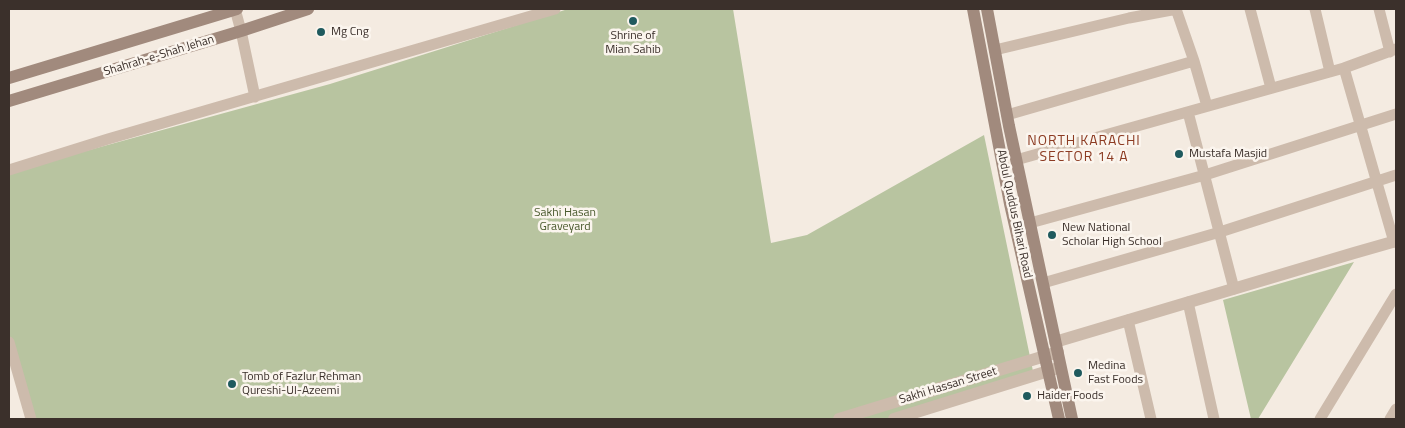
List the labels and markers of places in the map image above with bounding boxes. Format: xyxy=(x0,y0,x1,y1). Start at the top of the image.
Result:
marker: Shrine of Mian Sahib xyxy=(627,15,639,27)
place label: Mg Cng xyxy=(331,25,369,39)
marker: Mg Cng xyxy=(315,26,327,38)
place label: Shrine of Mian Sahib xyxy=(605,29,661,57)
place label: Mustafa Masjid xyxy=(1189,147,1267,161)
marker: Mustafa Masjid xyxy=(1173,148,1185,160)
place label: New National Scholar High School xyxy=(1062,221,1162,249)
marker: New National Scholar High School xyxy=(1046,229,1058,241)
place label: Medina Fast Foods xyxy=(1088,359,1143,387)
marker: Medina Fast Foods xyxy=(1072,367,1084,379)
place label: Tomb of Fazlur Rehman Qureshi-Ul-Azeemi xyxy=(242,370,361,398)
marker: Tomb of Fazlur Rehman Qureshi-Ul-Azeemi xyxy=(226,378,238,390)
place label: Haider Foods xyxy=(1037,389,1104,403)
marker: Haider Foods xyxy=(1021,390,1033,402)

